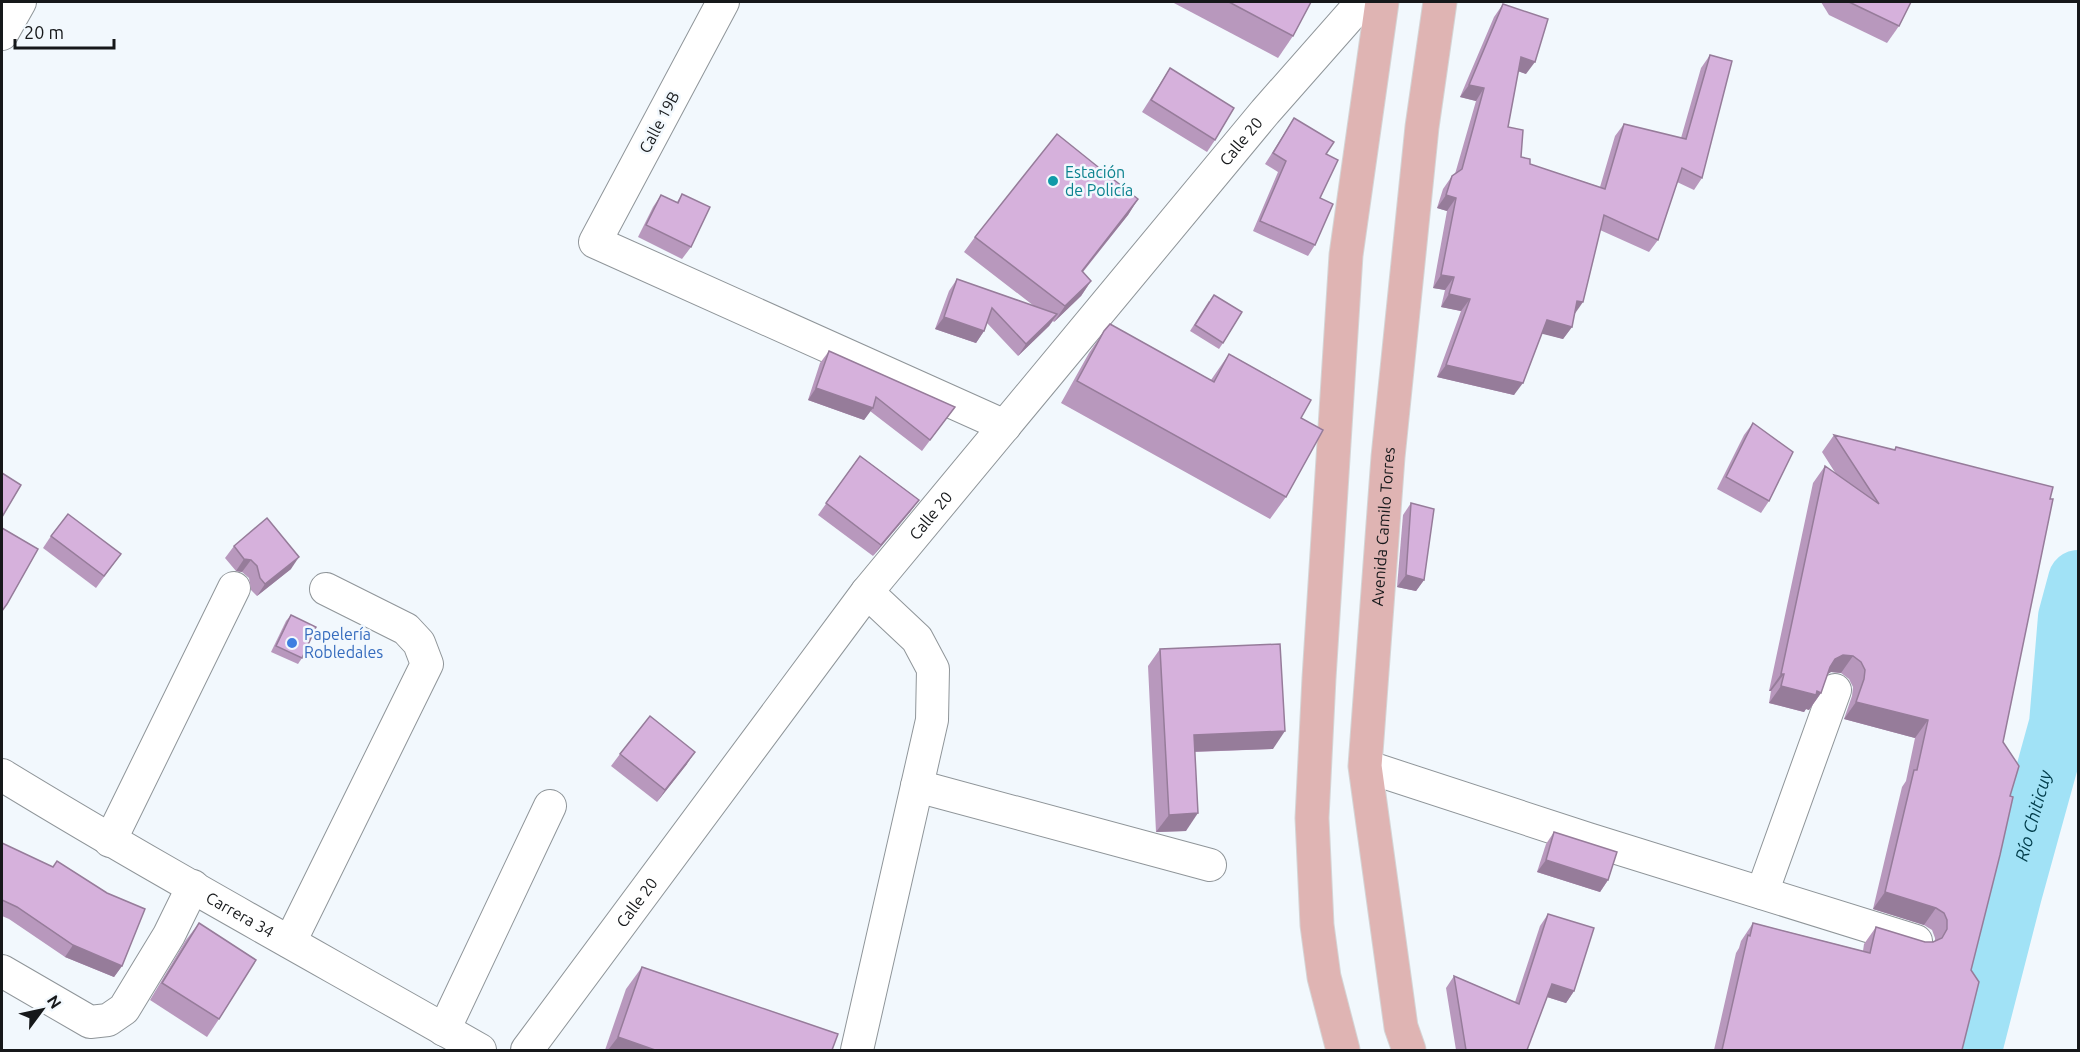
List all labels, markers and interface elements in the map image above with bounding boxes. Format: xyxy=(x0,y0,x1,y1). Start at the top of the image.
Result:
scale bar xyxy=(15,12,114,50)
text: 20 m xyxy=(24,22,64,42)
street label: Calle 19B xyxy=(635,88,683,156)
street label: Calle 20 xyxy=(1216,114,1266,169)
place label: Estación de Policía xyxy=(1065,163,1133,199)
marker: Estación de Policía xyxy=(1046,174,1060,188)
street label: Avenida Camilo Torres xyxy=(1368,446,1398,607)
street label: Calle 20 xyxy=(905,488,956,543)
place label: Papelería Robledales xyxy=(304,625,383,661)
marker: Papelería Robledales xyxy=(285,636,299,650)
water label: Río Chiticuy xyxy=(2011,768,2055,863)
street label: Calle 20 xyxy=(612,874,661,931)
street label: Carrera 34 xyxy=(203,888,277,941)
north arrow xyxy=(12,980,72,1040)
text: N xyxy=(44,992,65,1012)

